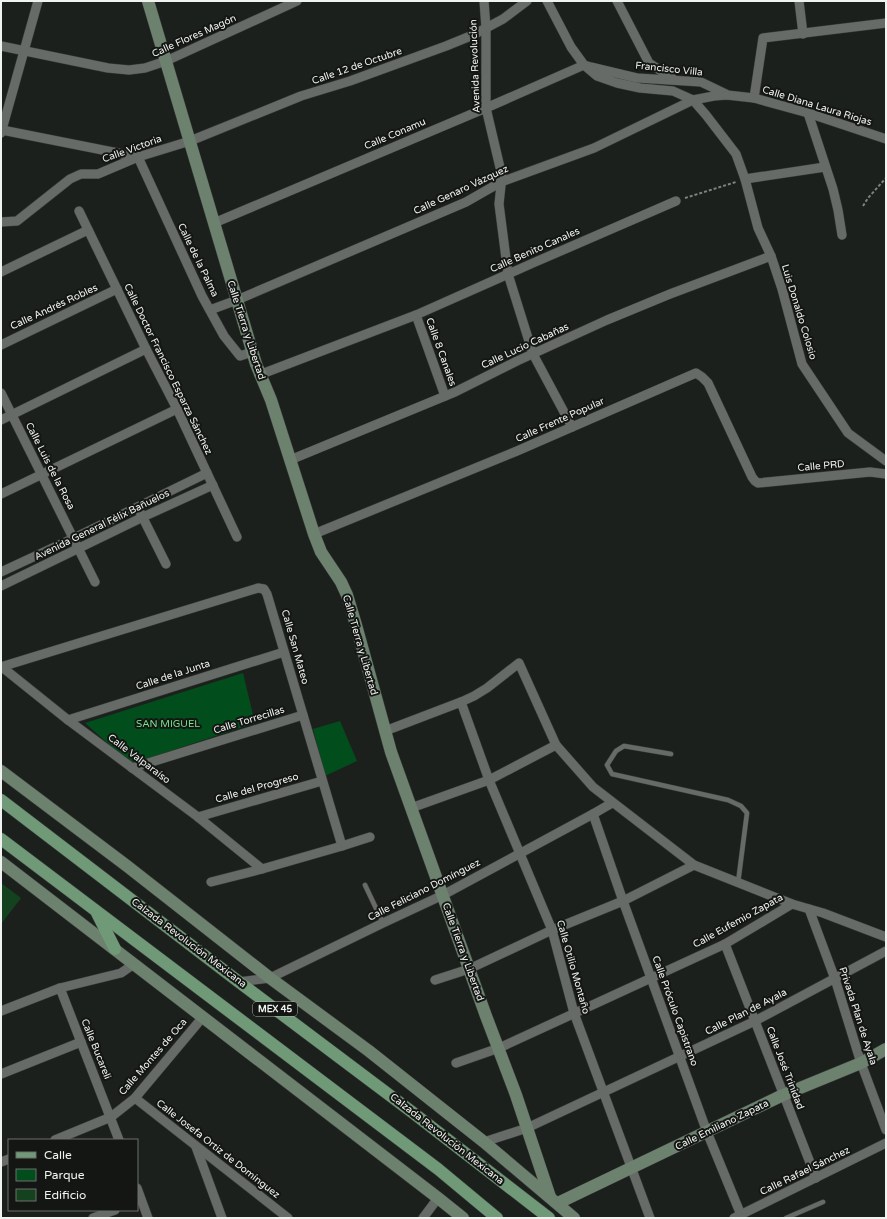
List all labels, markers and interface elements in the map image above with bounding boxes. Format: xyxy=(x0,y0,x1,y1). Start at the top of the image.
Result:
street label: Calle Flores Magón xyxy=(150,12,238,60)
street label: Avenida Revolución xyxy=(467,19,483,113)
street label: Calle 12 de Octubre xyxy=(310,45,404,87)
street label: Francisco Villa xyxy=(635,59,703,79)
street label: Calle Diana Laura Riojas xyxy=(761,84,873,128)
street label: Calle Conamu xyxy=(362,116,428,152)
street label: Calle Victoria xyxy=(101,133,163,165)
street label: Calle Genaro Vázquez xyxy=(412,163,510,217)
street label: Calle de la Palma xyxy=(175,221,221,299)
street label: Calle Benito Canales xyxy=(488,225,582,275)
street label: Luis Donaldo Colosio xyxy=(779,263,819,361)
street label: Calle Tierra y Libertad xyxy=(224,279,268,381)
street label: Calle Andrés Robles xyxy=(8,281,100,332)
street label: Calle Doctor Francisco Esparza Sánchez xyxy=(121,282,215,456)
street label: Calle 8 Canales xyxy=(423,316,459,388)
street label: Calle Lucio Cabañas xyxy=(479,320,571,372)
street label: Calle Frente Popular xyxy=(514,395,606,445)
street label: Calle Luis de la Rosa xyxy=(23,420,77,512)
street label: Calle PRD xyxy=(797,458,845,474)
street label: Avenida General Félix Bañuelos xyxy=(33,487,172,563)
street label: Calle Tierra y Libertad xyxy=(340,594,380,696)
street label: Calle San Mateo xyxy=(279,608,311,686)
street label: Calle de la Junta xyxy=(134,657,212,693)
street label: Calle Torrecillas xyxy=(212,703,286,737)
park label: SAN MIGUEL xyxy=(136,718,200,730)
street label: Calle Valparaíso xyxy=(105,732,173,786)
street label: Calle del Progreso xyxy=(214,770,300,806)
street label: Calle Feliciano Domínguez xyxy=(366,856,482,924)
street label: Calle Eufemio Zapata xyxy=(691,891,785,951)
street label: Calzada Revolución Mexicana xyxy=(129,896,249,990)
street label: Calle Tierra y Libertad xyxy=(440,901,486,1003)
street label: Calle Otilio Montaño xyxy=(554,919,592,1015)
street label: Calle Próculo Capistrano xyxy=(649,954,701,1068)
street label: Privada Plan de Ayala xyxy=(836,965,880,1067)
street label: Calle Plan de Ayala xyxy=(703,986,789,1038)
road number: MEX 45 xyxy=(253,1002,297,1016)
street label: Calle Montes de Oca xyxy=(116,1016,190,1098)
street label: Calle Bucareli xyxy=(78,1017,114,1081)
street label: Calle José Trinidad xyxy=(764,1025,806,1111)
street label: Calzada Revolución Mexicana xyxy=(388,1091,506,1187)
street label: Calle Josefa Ortiz de Domínguez xyxy=(154,1097,282,1201)
street label: Calle Emiliano Zapata xyxy=(673,1097,771,1153)
legend xyxy=(8,1139,138,1211)
street label: Calle Rafael Sánchez xyxy=(758,1144,852,1198)
text: Calle xyxy=(44,1148,72,1162)
text: Parque xyxy=(44,1168,85,1182)
text: Edificio xyxy=(44,1188,86,1202)

